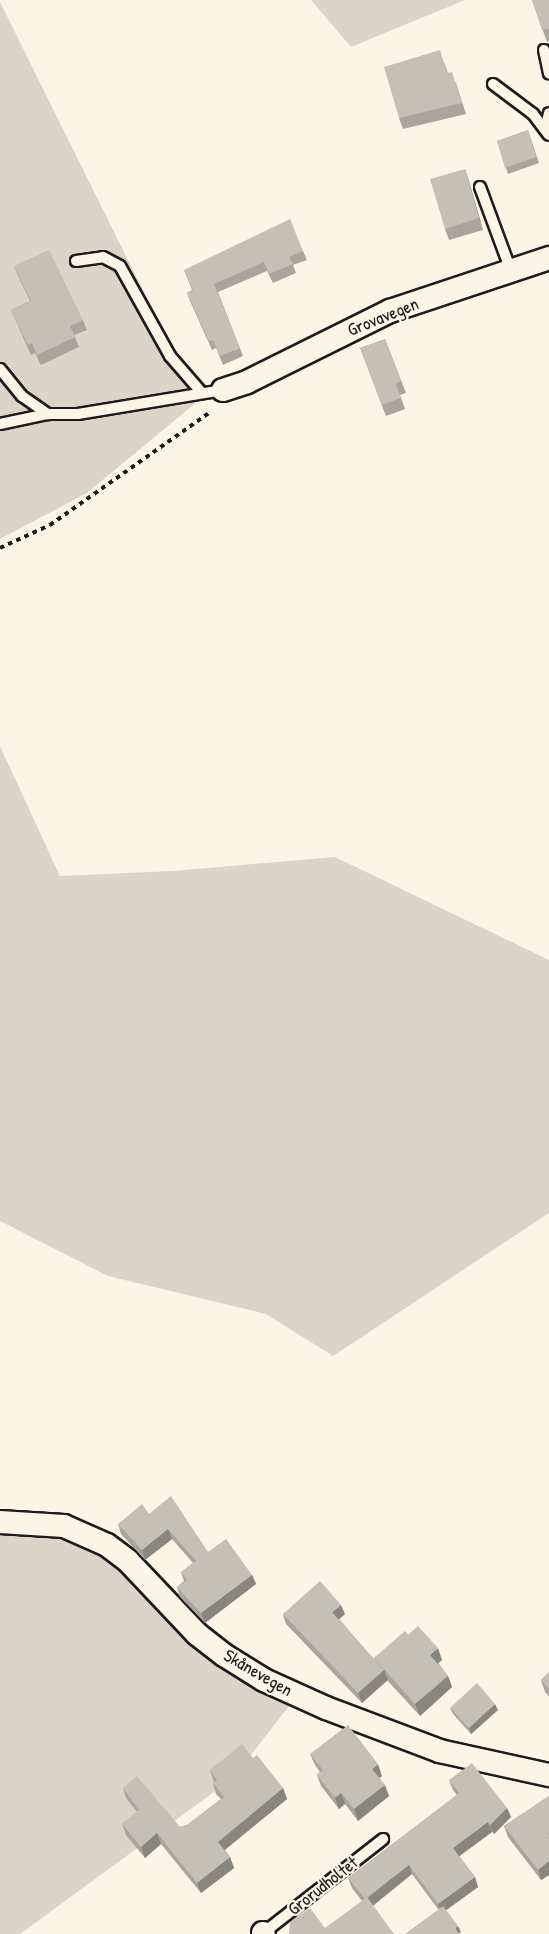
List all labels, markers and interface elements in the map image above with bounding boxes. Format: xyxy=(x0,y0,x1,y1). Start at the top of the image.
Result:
street label: Grovavegen xyxy=(344,293,422,341)
street label: Skånevegen xyxy=(220,1645,296,1701)
street label: Grorudholtet xyxy=(284,1852,362,1920)

